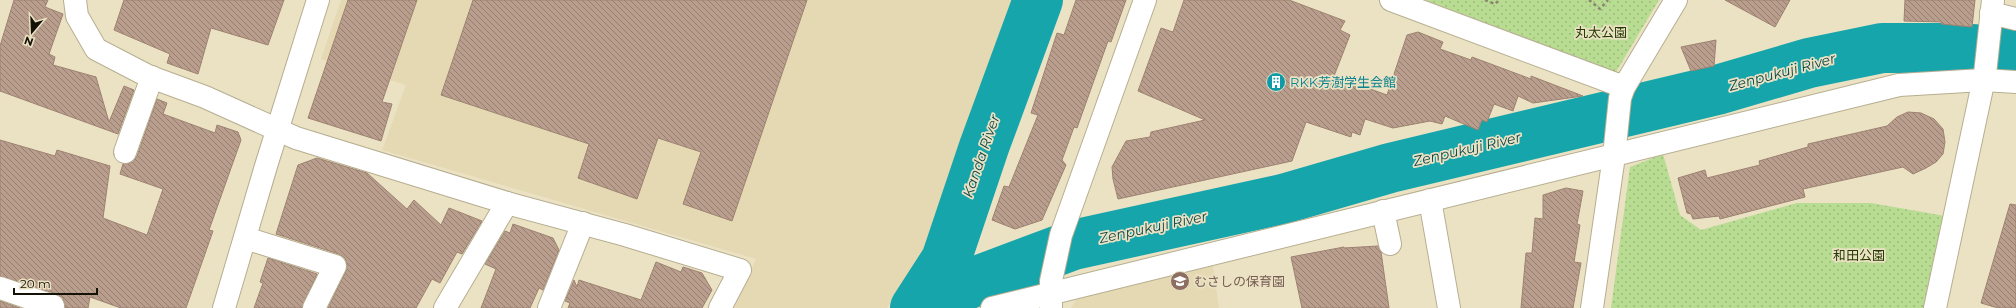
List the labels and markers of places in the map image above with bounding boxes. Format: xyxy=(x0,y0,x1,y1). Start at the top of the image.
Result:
building icon: RKK芳澍学生会館 xyxy=(1265,71,1287,93)
place label: RKK芳澍学生会館 xyxy=(1290,74,1396,90)
school or university icon: むさしの保育園 xyxy=(1169,270,1191,292)
place label: むさしの保育園 xyxy=(1194,273,1285,289)

